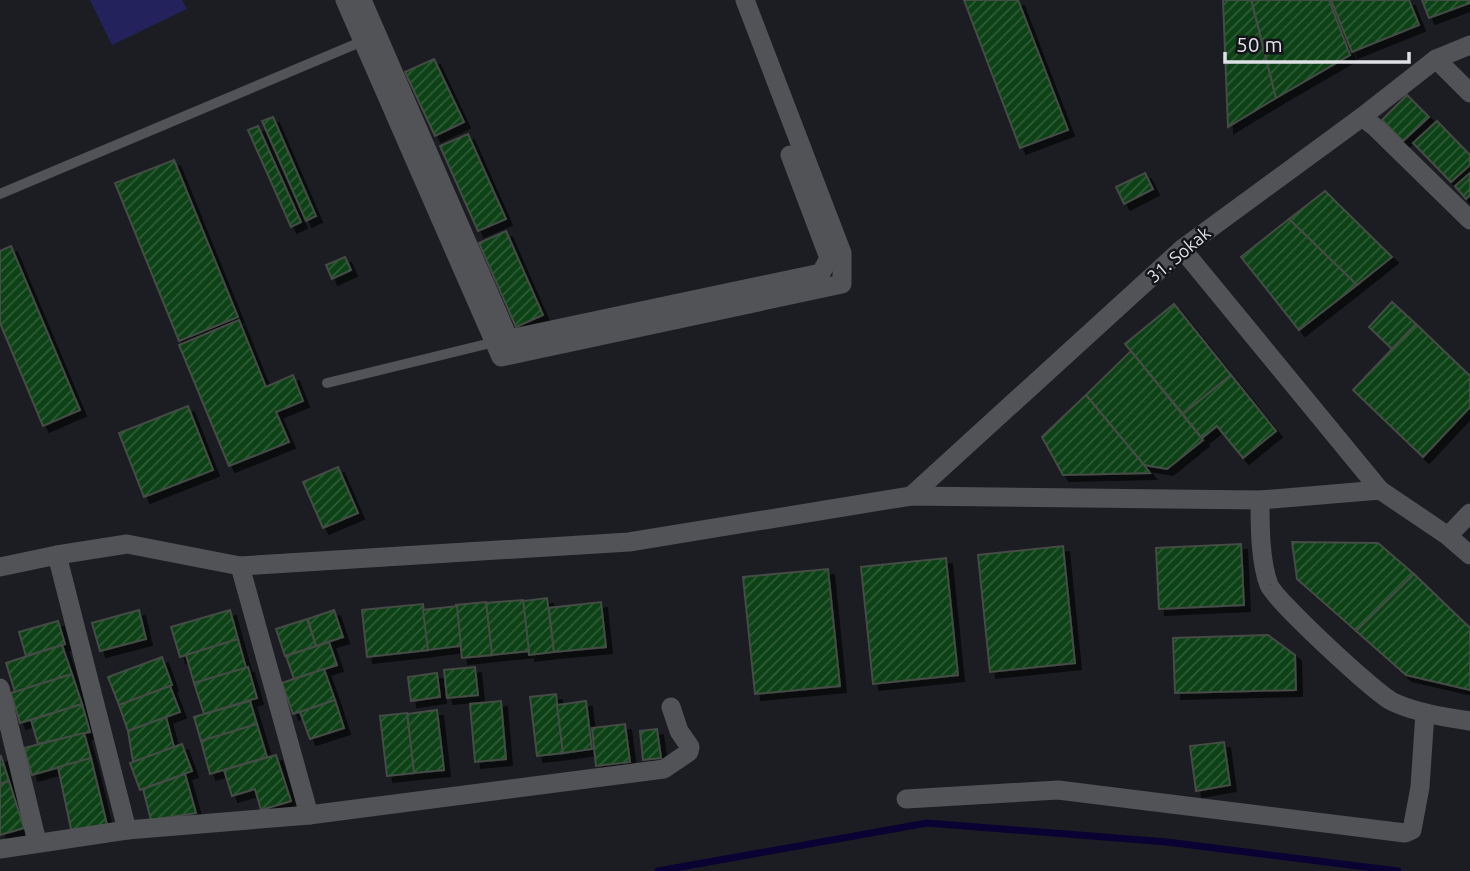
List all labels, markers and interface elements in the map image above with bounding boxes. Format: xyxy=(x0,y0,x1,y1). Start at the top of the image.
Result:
scale bar xyxy=(1225,21,1409,65)
text: 50 m xyxy=(1236,32,1283,56)
street label: 31. Sokak xyxy=(1143,222,1214,286)

